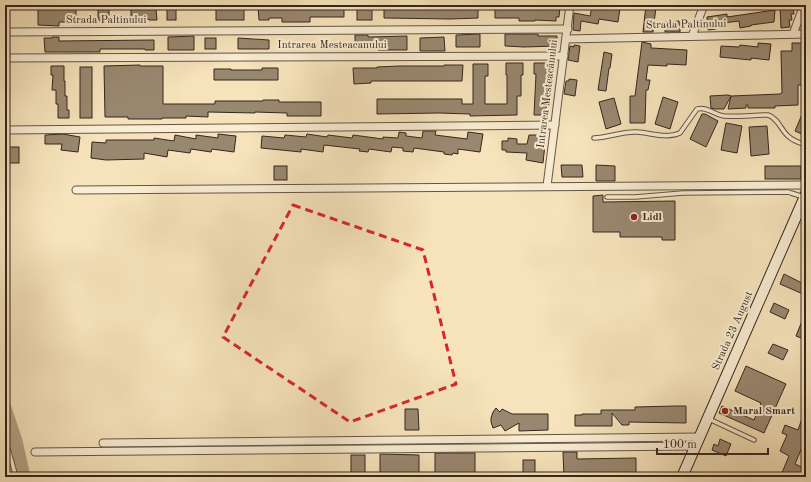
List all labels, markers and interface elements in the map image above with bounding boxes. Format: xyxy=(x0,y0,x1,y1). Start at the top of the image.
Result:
street label: Strada Paltinului xyxy=(66,15,146,26)
street label: Strada Paltinului xyxy=(646,19,726,31)
street label: Intrarea Mesteacănului xyxy=(536,39,560,149)
street label: Intrarea Mesteacanului xyxy=(277,40,387,51)
marker: Lidl xyxy=(629,212,639,222)
place label: Lidl xyxy=(642,212,663,223)
street label: Strada 23 August xyxy=(711,290,755,372)
marker: Maral Smart xyxy=(720,406,730,416)
place label: Maral Smart xyxy=(733,406,795,417)
scale bar xyxy=(657,430,768,456)
text: 100 m xyxy=(663,439,697,451)

